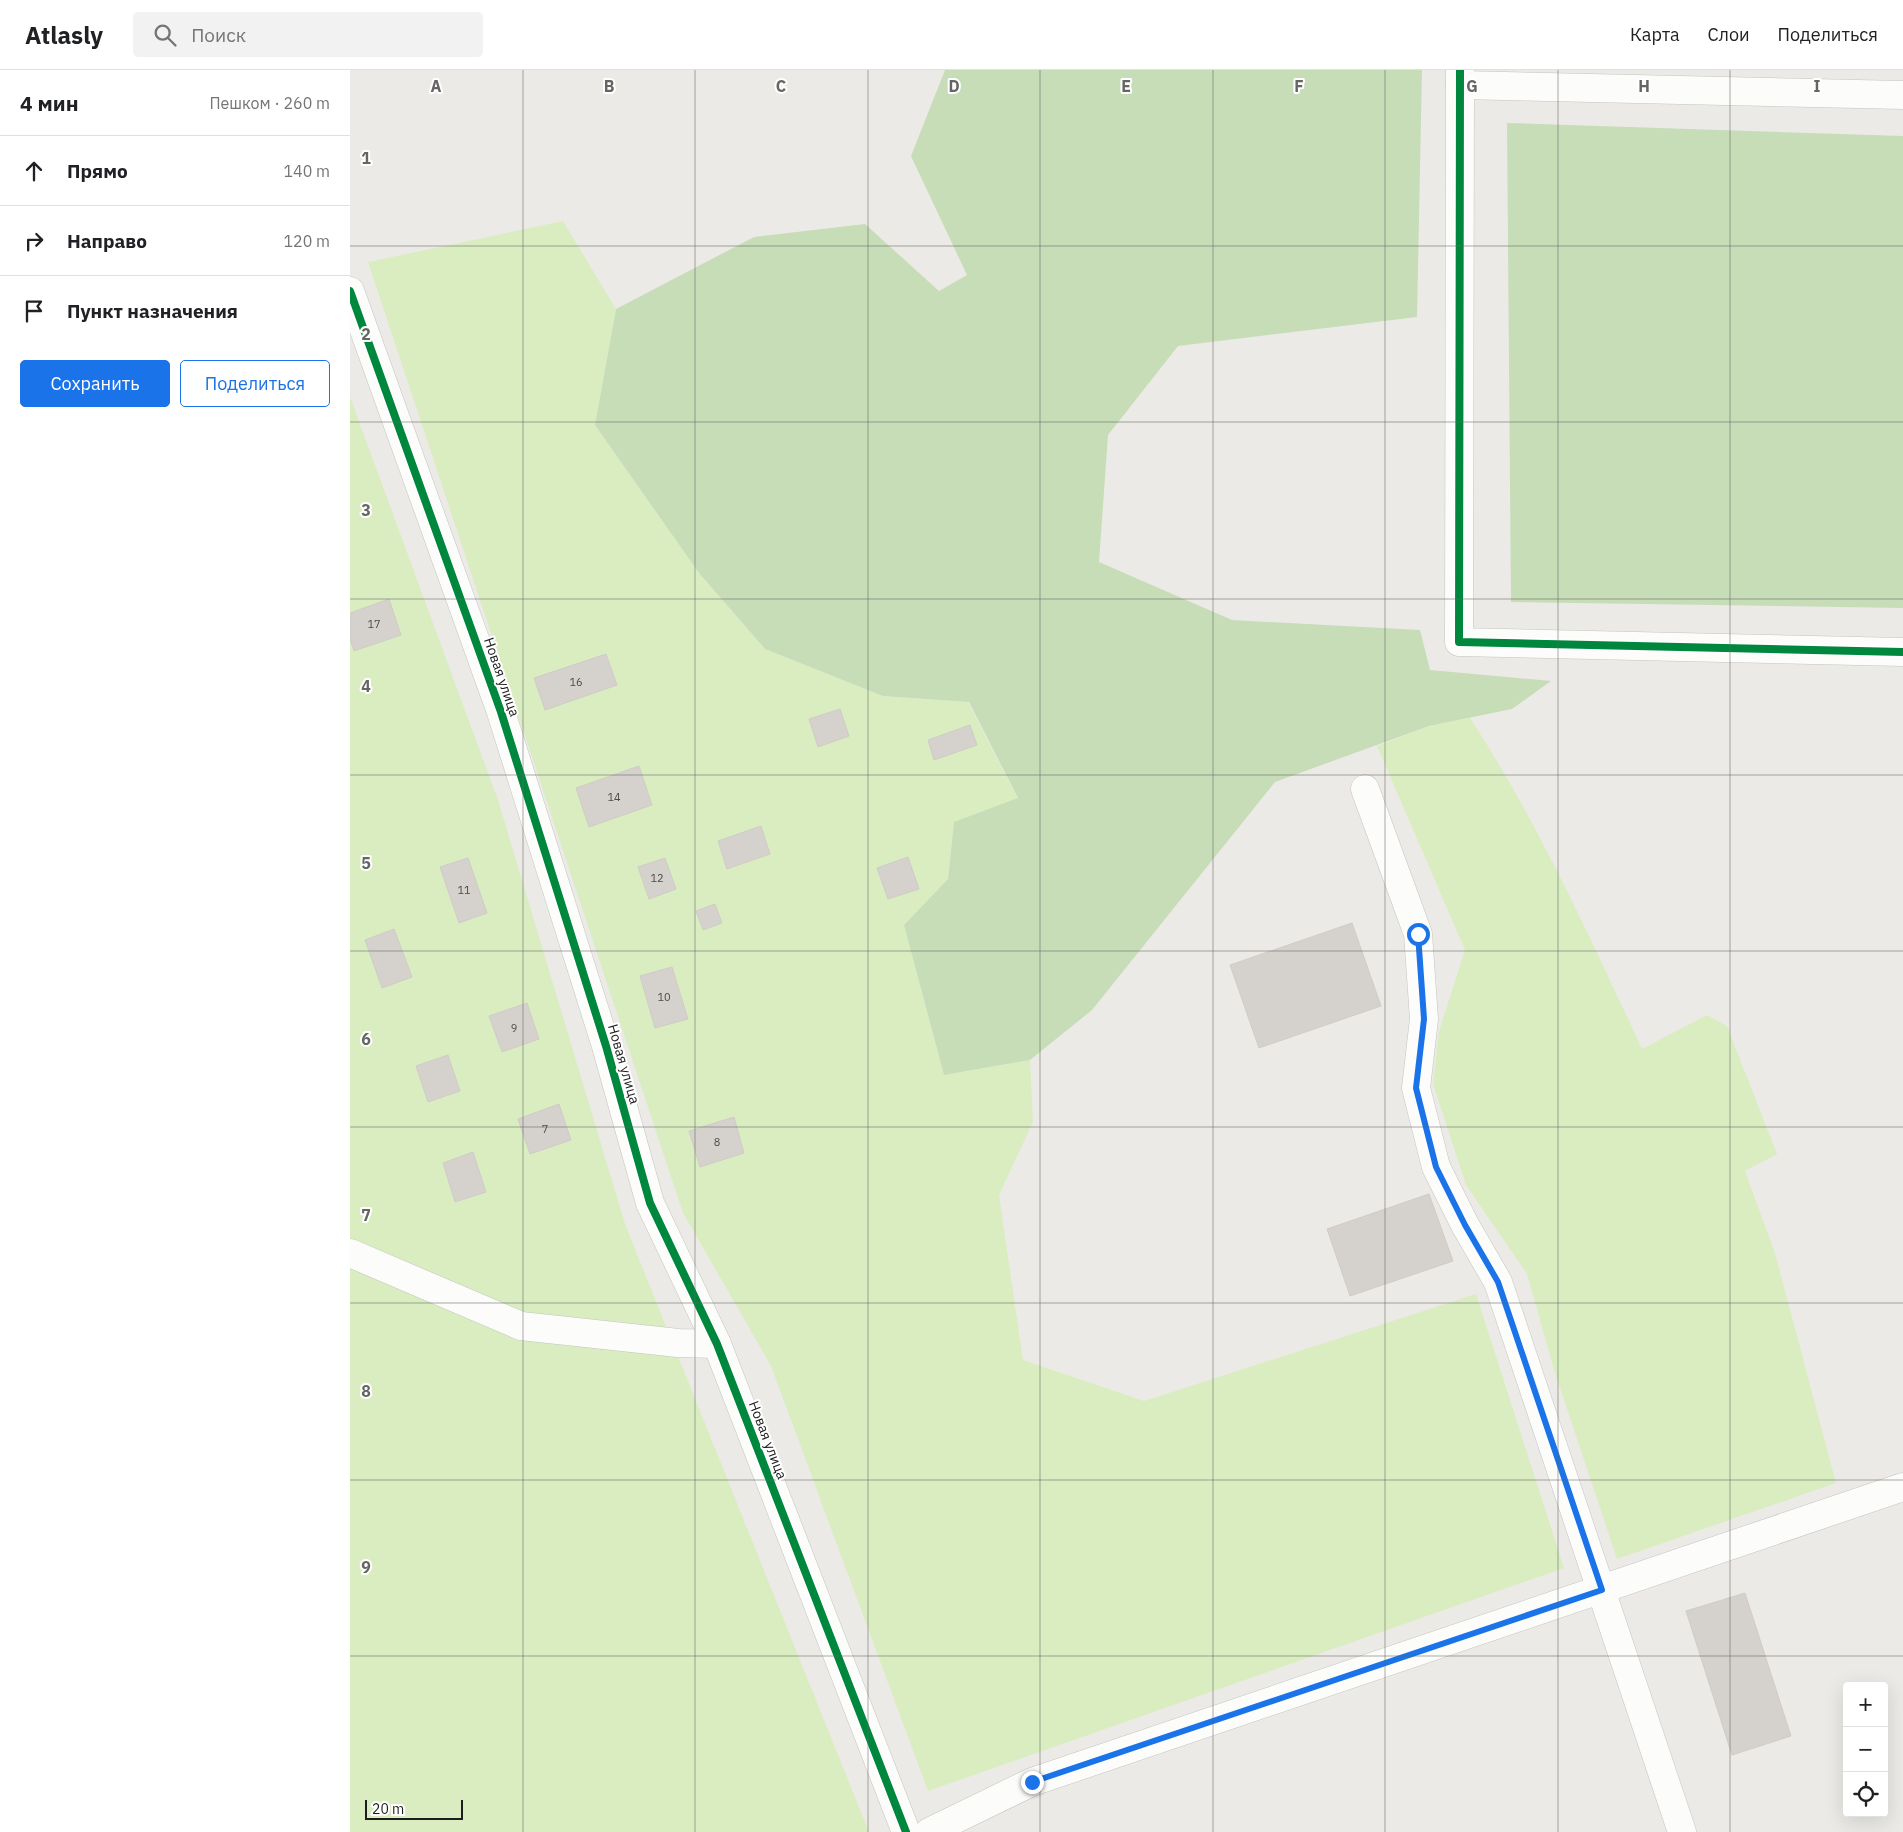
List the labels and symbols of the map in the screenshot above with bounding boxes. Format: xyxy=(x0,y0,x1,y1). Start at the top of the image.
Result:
text: A xyxy=(431,76,442,96)
text: B xyxy=(604,76,615,96)
text: C xyxy=(776,76,786,96)
text: D xyxy=(948,76,960,96)
text: E xyxy=(1121,76,1131,96)
text: F xyxy=(1294,76,1304,96)
text: G xyxy=(1466,76,1478,96)
text: H xyxy=(1638,76,1650,96)
text: I xyxy=(1814,76,1821,96)
text: 1 xyxy=(361,148,371,168)
text: 2 xyxy=(361,324,371,344)
text: 3 xyxy=(361,500,371,520)
house number: 17 xyxy=(367,617,381,631)
street label: Новая улица xyxy=(480,635,524,719)
house number: 16 xyxy=(569,675,583,689)
text: 4 xyxy=(361,676,371,696)
house number: 14 xyxy=(607,790,621,804)
text: 5 xyxy=(361,853,371,873)
house number: 12 xyxy=(650,871,664,885)
house number: 11 xyxy=(457,883,471,897)
route start xyxy=(1407,923,1430,946)
house number: 10 xyxy=(657,990,671,1004)
house number: 9 xyxy=(511,1021,517,1035)
street label: Новая улица xyxy=(604,1022,644,1107)
text: 6 xyxy=(361,1029,371,1049)
house number: 7 xyxy=(542,1122,548,1136)
house number: 8 xyxy=(714,1135,720,1149)
text: 7 xyxy=(361,1205,371,1225)
text: 8 xyxy=(361,1381,371,1401)
street label: Новая улица xyxy=(745,1398,791,1482)
text: 9 xyxy=(361,1557,371,1577)
route end xyxy=(1021,1771,1044,1794)
scale bar xyxy=(365,1797,462,1820)

